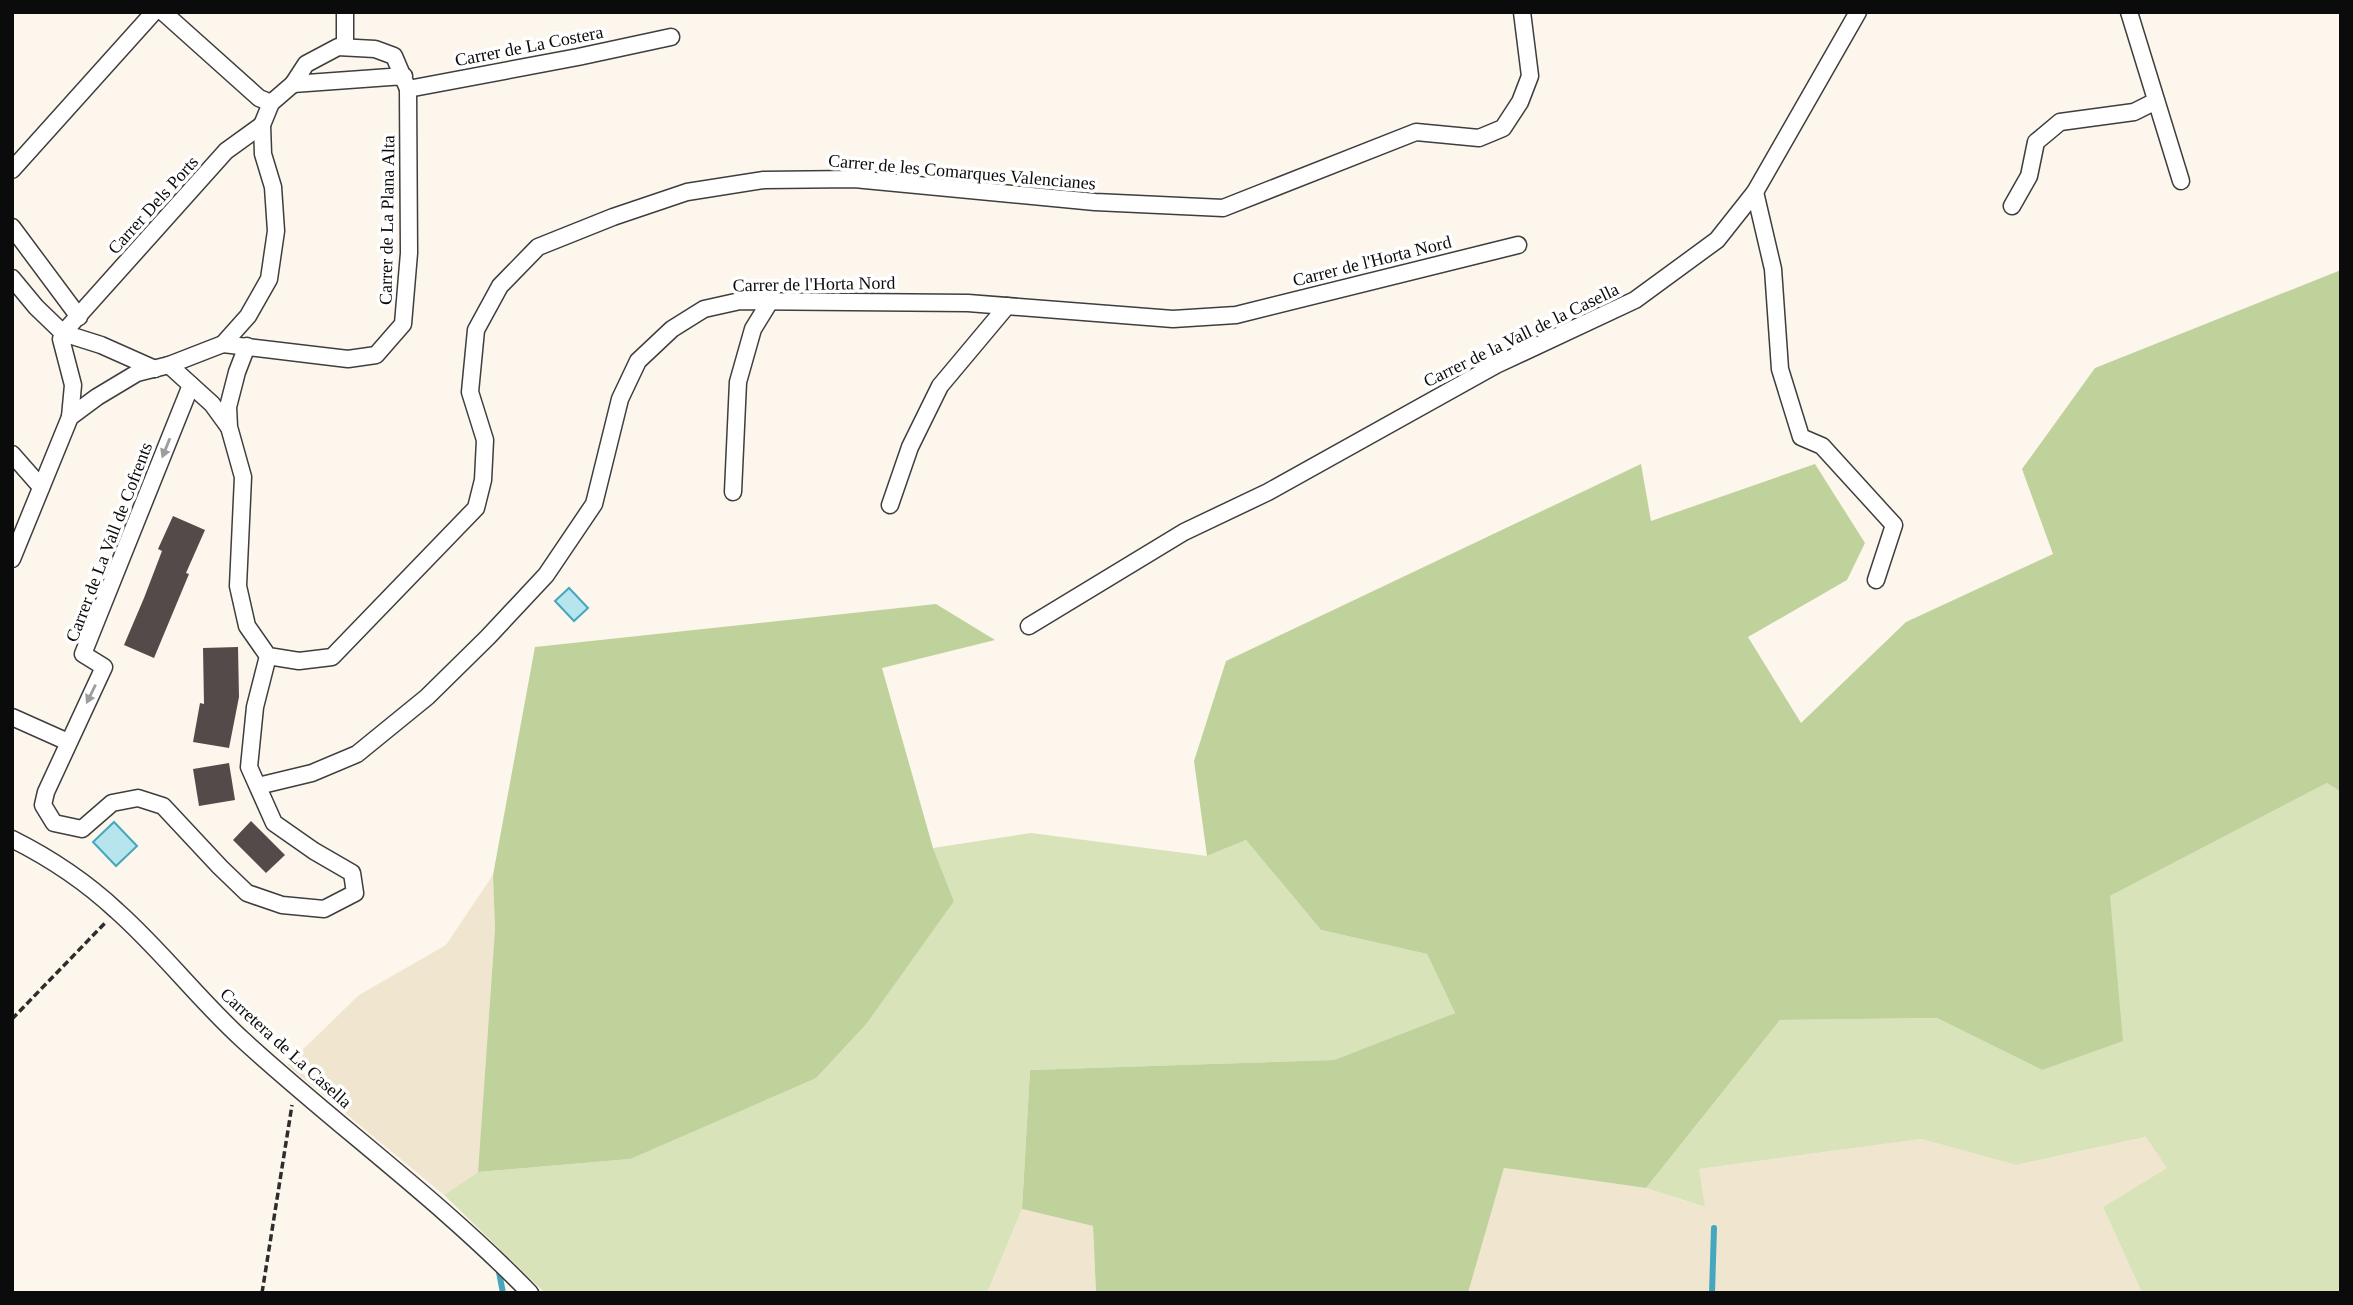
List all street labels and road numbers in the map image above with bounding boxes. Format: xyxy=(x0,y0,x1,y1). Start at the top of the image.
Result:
street label: Carrer de La Costera xyxy=(453,22,605,70)
street label: Carrer de La Plana Alta xyxy=(376,135,398,305)
street label: Carrer de les Comarques Valencianes xyxy=(827,150,1097,194)
street label: Carrer Dels Ports xyxy=(104,152,202,258)
street label: Carrer de l'Horta Nord xyxy=(1291,232,1453,290)
street label: Carrer de l'Horta Nord xyxy=(732,273,896,295)
street label: Carrer de la Vall de la Casella xyxy=(1420,279,1622,391)
street label: Carrer de La Vall de Cofrents xyxy=(62,439,156,645)
street label: Carretera de La Casella xyxy=(216,984,356,1112)

